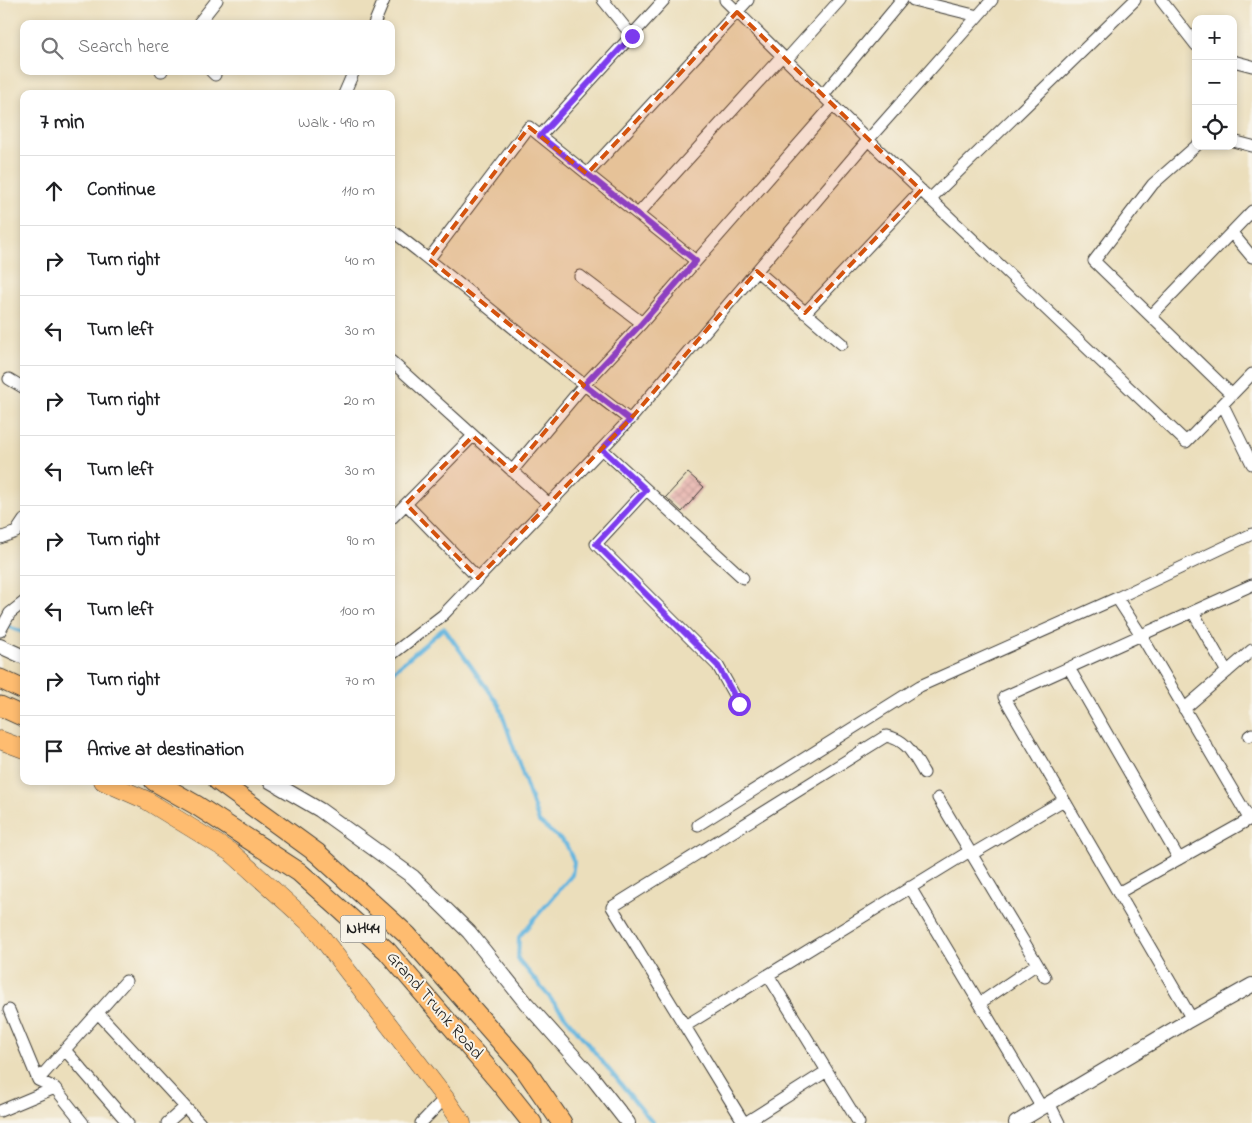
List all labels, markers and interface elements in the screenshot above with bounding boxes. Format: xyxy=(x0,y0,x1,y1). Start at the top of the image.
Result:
map controls xyxy=(1192,15,1237,150)
button: + xyxy=(1192,15,1237,60)
search box xyxy=(20,20,395,75)
route end xyxy=(621,25,644,48)
icon: search xyxy=(38,34,66,62)
text: Search here xyxy=(78,34,169,61)
button: − xyxy=(1192,60,1237,105)
button: locate xyxy=(1192,105,1237,150)
text: 7 min xyxy=(40,108,84,138)
text: Walk · 490 m xyxy=(298,111,375,135)
icon: ahead xyxy=(40,177,68,205)
text: Continue xyxy=(87,177,155,204)
text: 110 m xyxy=(341,179,375,203)
icon: right xyxy=(40,247,68,275)
text: Turn right xyxy=(87,247,160,274)
text: 40 m xyxy=(345,249,375,273)
icon: left xyxy=(40,317,68,345)
text: Turn left xyxy=(87,317,154,344)
text: 30 m xyxy=(345,319,375,343)
icon: right xyxy=(40,387,68,415)
text: Turn right xyxy=(87,387,160,414)
text: 20 m xyxy=(344,389,375,413)
icon: left xyxy=(40,457,68,485)
text: Turn left xyxy=(87,457,154,484)
text: 30 m xyxy=(345,459,375,483)
icon: right xyxy=(40,527,68,555)
text: Turn right xyxy=(87,527,160,554)
text: 90 m xyxy=(347,529,375,553)
icon: left xyxy=(40,597,68,625)
text: Turn left xyxy=(87,597,154,624)
text: 100 m xyxy=(340,599,375,623)
icon: right xyxy=(40,667,68,695)
text: Turn right xyxy=(87,667,160,694)
text: 70 m xyxy=(345,669,375,693)
route start xyxy=(728,693,751,716)
icon: arrive xyxy=(40,737,68,765)
text: Arrive at destination xyxy=(87,737,244,764)
road number: NH44 xyxy=(340,916,386,942)
street label: Grand Trunk Road xyxy=(379,946,489,1066)

